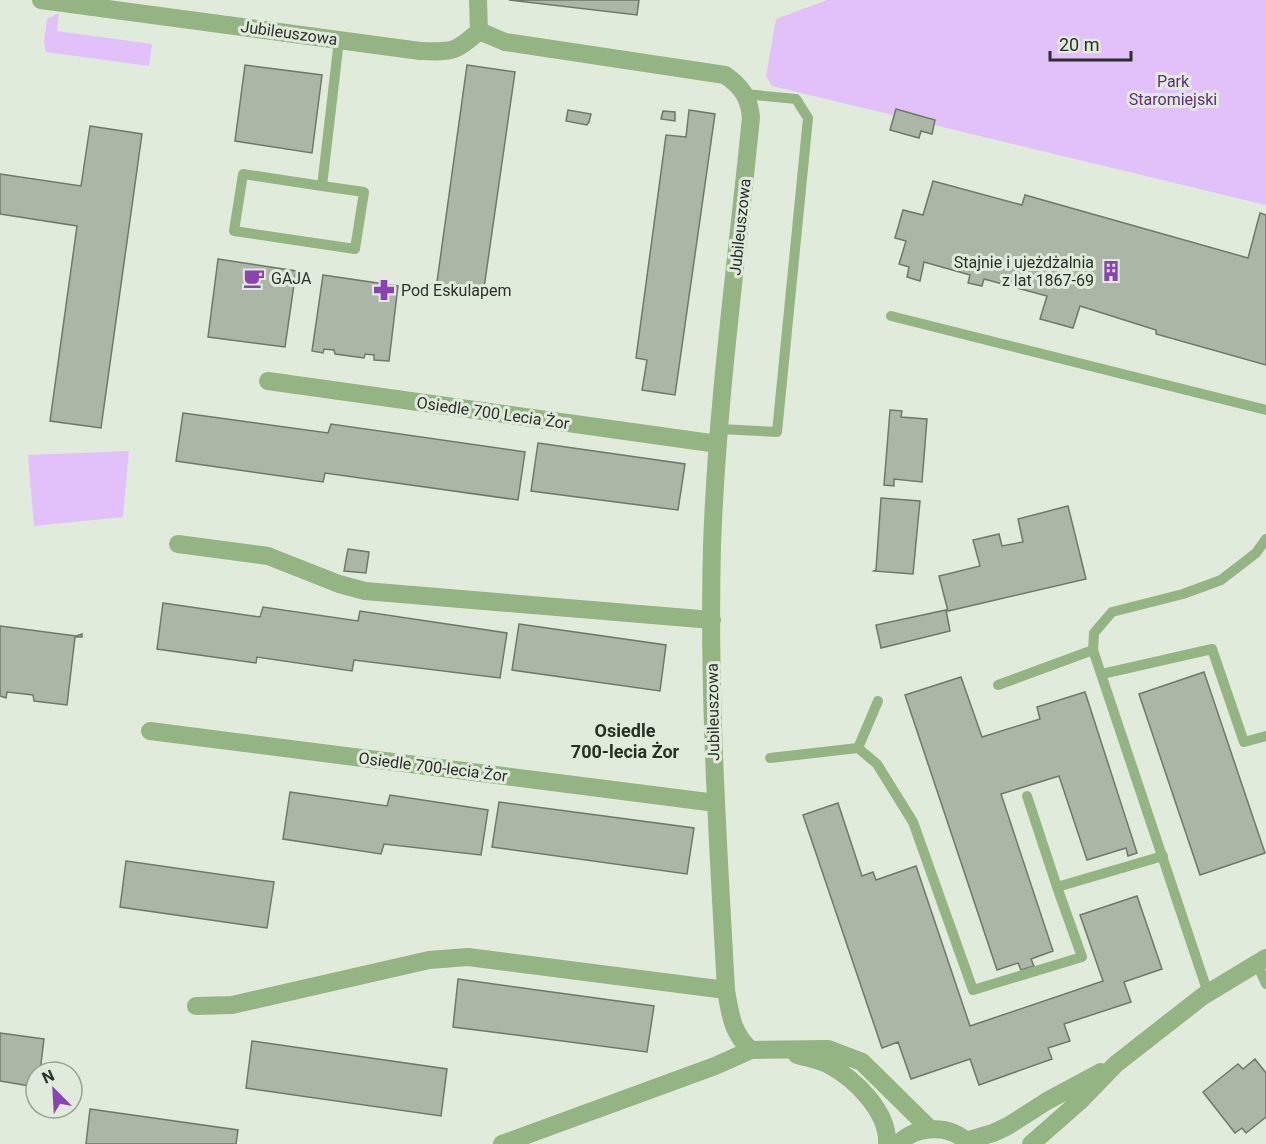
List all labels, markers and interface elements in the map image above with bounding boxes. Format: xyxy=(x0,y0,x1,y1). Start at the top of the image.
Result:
street label: Jubileuszowa xyxy=(239,17,339,49)
scale bar xyxy=(1050,24,1131,62)
text: 20 m xyxy=(1059,34,1099,55)
park label: Park Staromiejski xyxy=(1129,72,1217,109)
street label: Jubileuszowa xyxy=(725,177,755,277)
place label: Stajnie i ujeżdżalnia z lat 1867-69 xyxy=(954,253,1094,290)
building icon: Stajnie i ujeżdżalnia z lat 1867-69 xyxy=(1099,259,1123,283)
cafe icon: GAJA xyxy=(242,266,266,290)
place label: GAJA xyxy=(271,269,312,288)
pharmacy icon: Pod Eskulapem xyxy=(372,278,396,302)
place label: Pod Eskulapem xyxy=(401,281,511,300)
street label: Osiedle 700 Lecia Żor xyxy=(415,393,571,433)
street label: Jubileuszowa xyxy=(703,663,723,761)
district label: Osiedle 700-lecia Żor xyxy=(571,720,680,762)
street label: Osiedle 700-lecia Żor xyxy=(358,748,509,786)
north arrow xyxy=(24,1060,84,1120)
text: N xyxy=(39,1066,57,1088)

